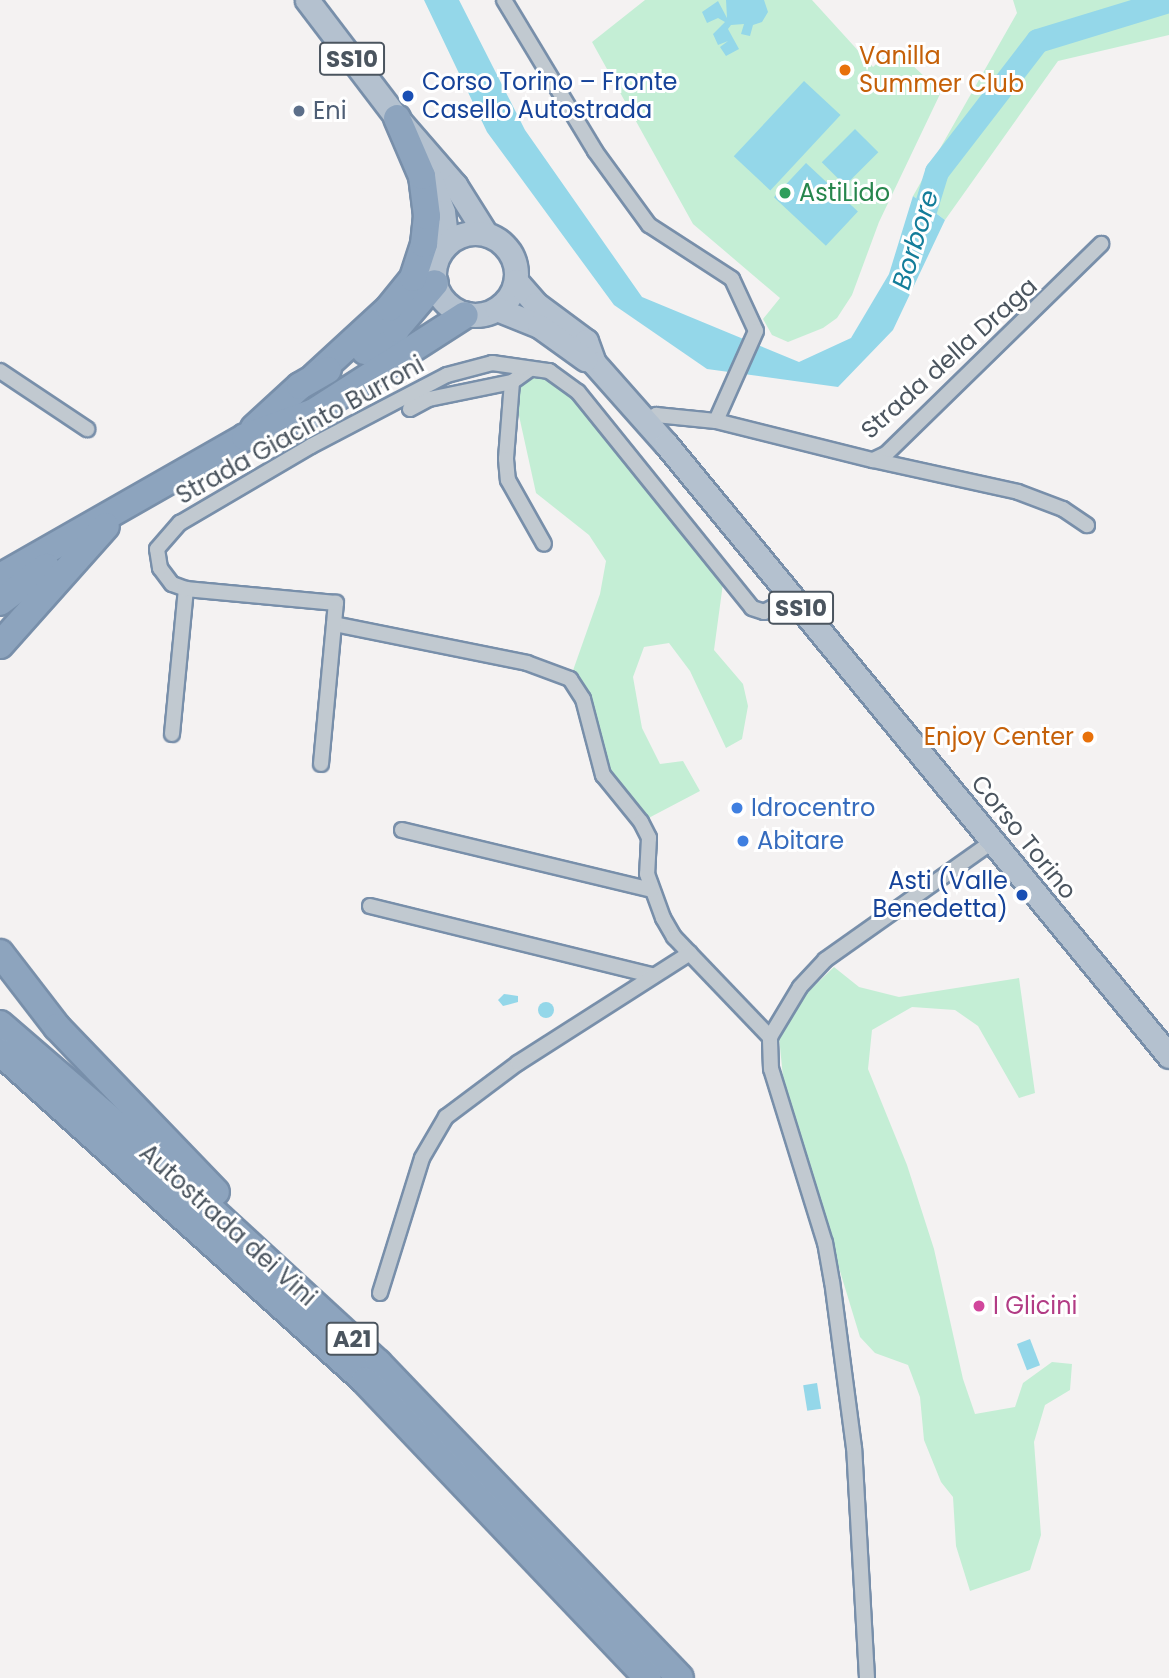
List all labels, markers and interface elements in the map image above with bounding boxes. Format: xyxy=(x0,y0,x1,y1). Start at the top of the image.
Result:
road number: SS10 xyxy=(319,40,385,78)
place label: Vanilla Summer Club xyxy=(859,42,1024,98)
marker: Vanilla Summer Club xyxy=(837,62,853,78)
place label: Corso Torino – Fronte Casello Autostrada xyxy=(422,68,678,124)
marker: Corso Torino – Fronte Casello Autostrada xyxy=(400,88,416,104)
place label: Eni xyxy=(313,97,347,125)
marker: Eni xyxy=(291,103,307,119)
place label: AstiLido xyxy=(799,179,890,207)
marker: AstiLido xyxy=(777,185,793,201)
water label: Borbore xyxy=(886,187,946,293)
street label: Strada della Draga xyxy=(855,271,1043,445)
street label: Strada Giacinto Burroni xyxy=(171,350,429,510)
road number: SS10 xyxy=(768,588,834,628)
place label: Enjoy Center xyxy=(924,723,1074,751)
marker: Enjoy Center xyxy=(1080,729,1096,745)
street label: Corso Torino xyxy=(965,769,1083,905)
place label: Idrocentro xyxy=(751,794,875,822)
marker: Idrocentro xyxy=(729,800,745,816)
place label: Abitare xyxy=(757,827,844,855)
marker: Abitare xyxy=(735,833,751,849)
place label: Asti (Valle Benedetta) xyxy=(872,867,1008,923)
marker: Asti (Valle Benedetta) xyxy=(1014,887,1030,903)
street label: Autostrada dei Vini xyxy=(134,1138,322,1312)
place label: I Glicini xyxy=(993,1292,1078,1320)
marker: I Glicini xyxy=(971,1298,987,1314)
road number: A21 xyxy=(324,1320,380,1358)

